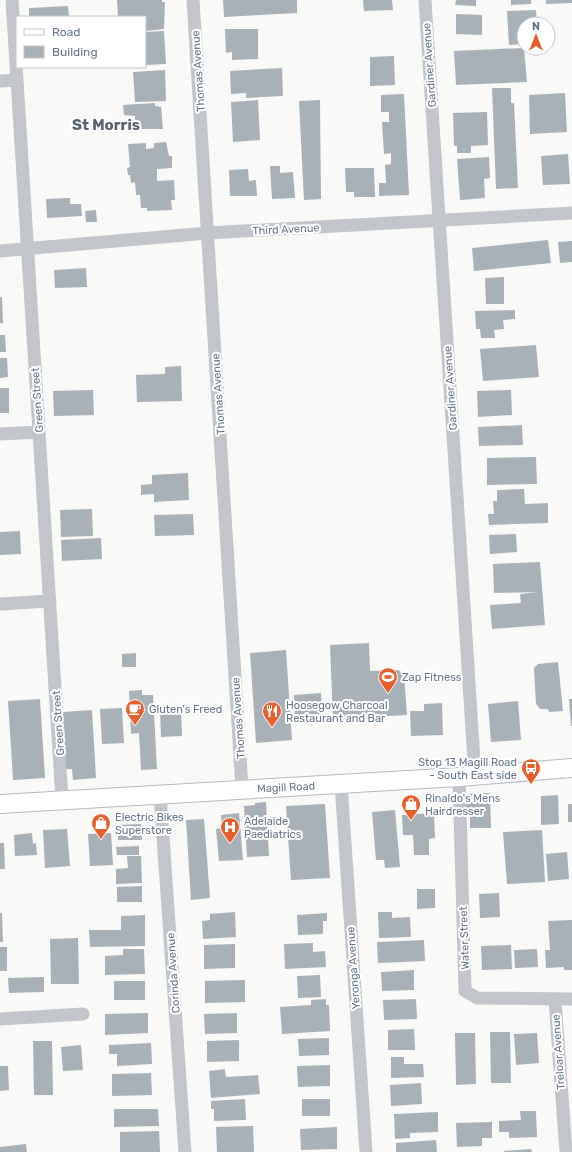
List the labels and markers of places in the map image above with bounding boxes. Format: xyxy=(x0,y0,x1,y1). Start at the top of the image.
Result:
sports icon: Zap Fitness xyxy=(377,666,399,694)
place label: Zap Fitness xyxy=(402,671,462,684)
cafe icon: Gluten's Freed xyxy=(124,698,146,726)
place label: Hoosegow Charcoal Restaurant and Bar xyxy=(286,699,388,725)
restaurant icon: Hoosegow Charcoal Restaurant and Bar xyxy=(261,700,283,728)
place label: Gluten's Freed xyxy=(149,703,222,716)
place label: Stop 13 Magill Road - South East side xyxy=(418,756,517,782)
bus stop icon: Stop 13 Magill Road - South East side xyxy=(520,757,542,785)
place label: Rinaldo's Mens Hairdresser xyxy=(425,792,501,818)
shop icon: Rinaldo's Mens Hairdresser xyxy=(400,793,422,821)
place label: Electric Bikes Superstore xyxy=(115,811,184,837)
shop icon: Electric Bikes Superstore xyxy=(90,812,112,840)
place label: Adelaide Paediatrics xyxy=(244,815,302,841)
hospital icon: Adelaide Paediatrics xyxy=(219,816,241,844)

